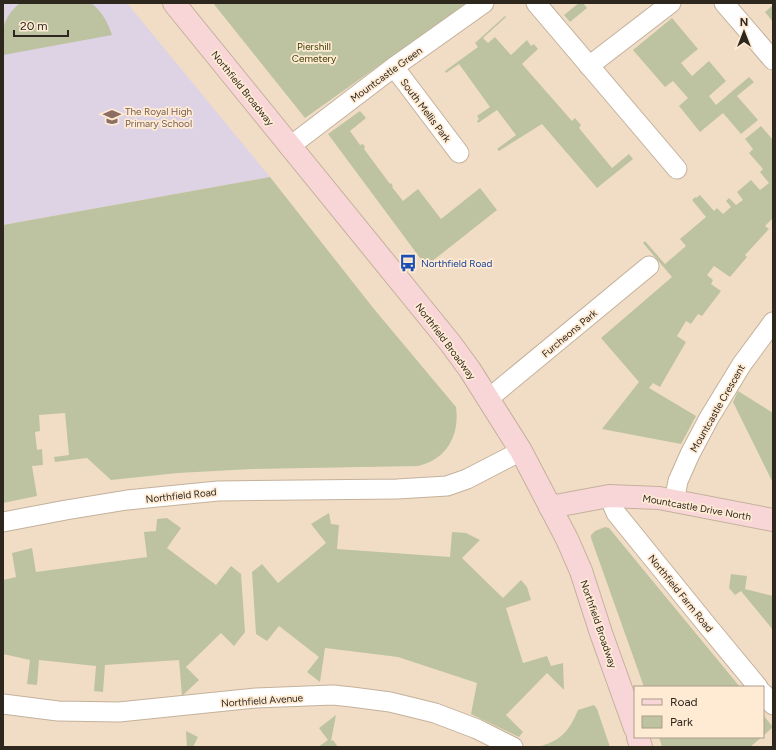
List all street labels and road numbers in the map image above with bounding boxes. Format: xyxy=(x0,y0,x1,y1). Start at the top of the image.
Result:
street label: Mountcastle Green xyxy=(348,44,425,105)
street label: Northfield Broadway xyxy=(208,48,277,129)
street label: South Mellis Park xyxy=(397,76,454,145)
street label: Northfield Broadway xyxy=(413,300,479,383)
street label: Furcheons Park xyxy=(539,306,600,360)
street label: Mountcastle Crescent xyxy=(687,362,748,454)
street label: Northfield Road xyxy=(145,485,217,506)
street label: Mountcastle Drive North xyxy=(642,492,753,524)
street label: Northfield Farm Road xyxy=(645,552,716,635)
street label: Northfield Broadway xyxy=(577,578,620,671)
street label: Northfield Avenue xyxy=(221,691,304,710)

